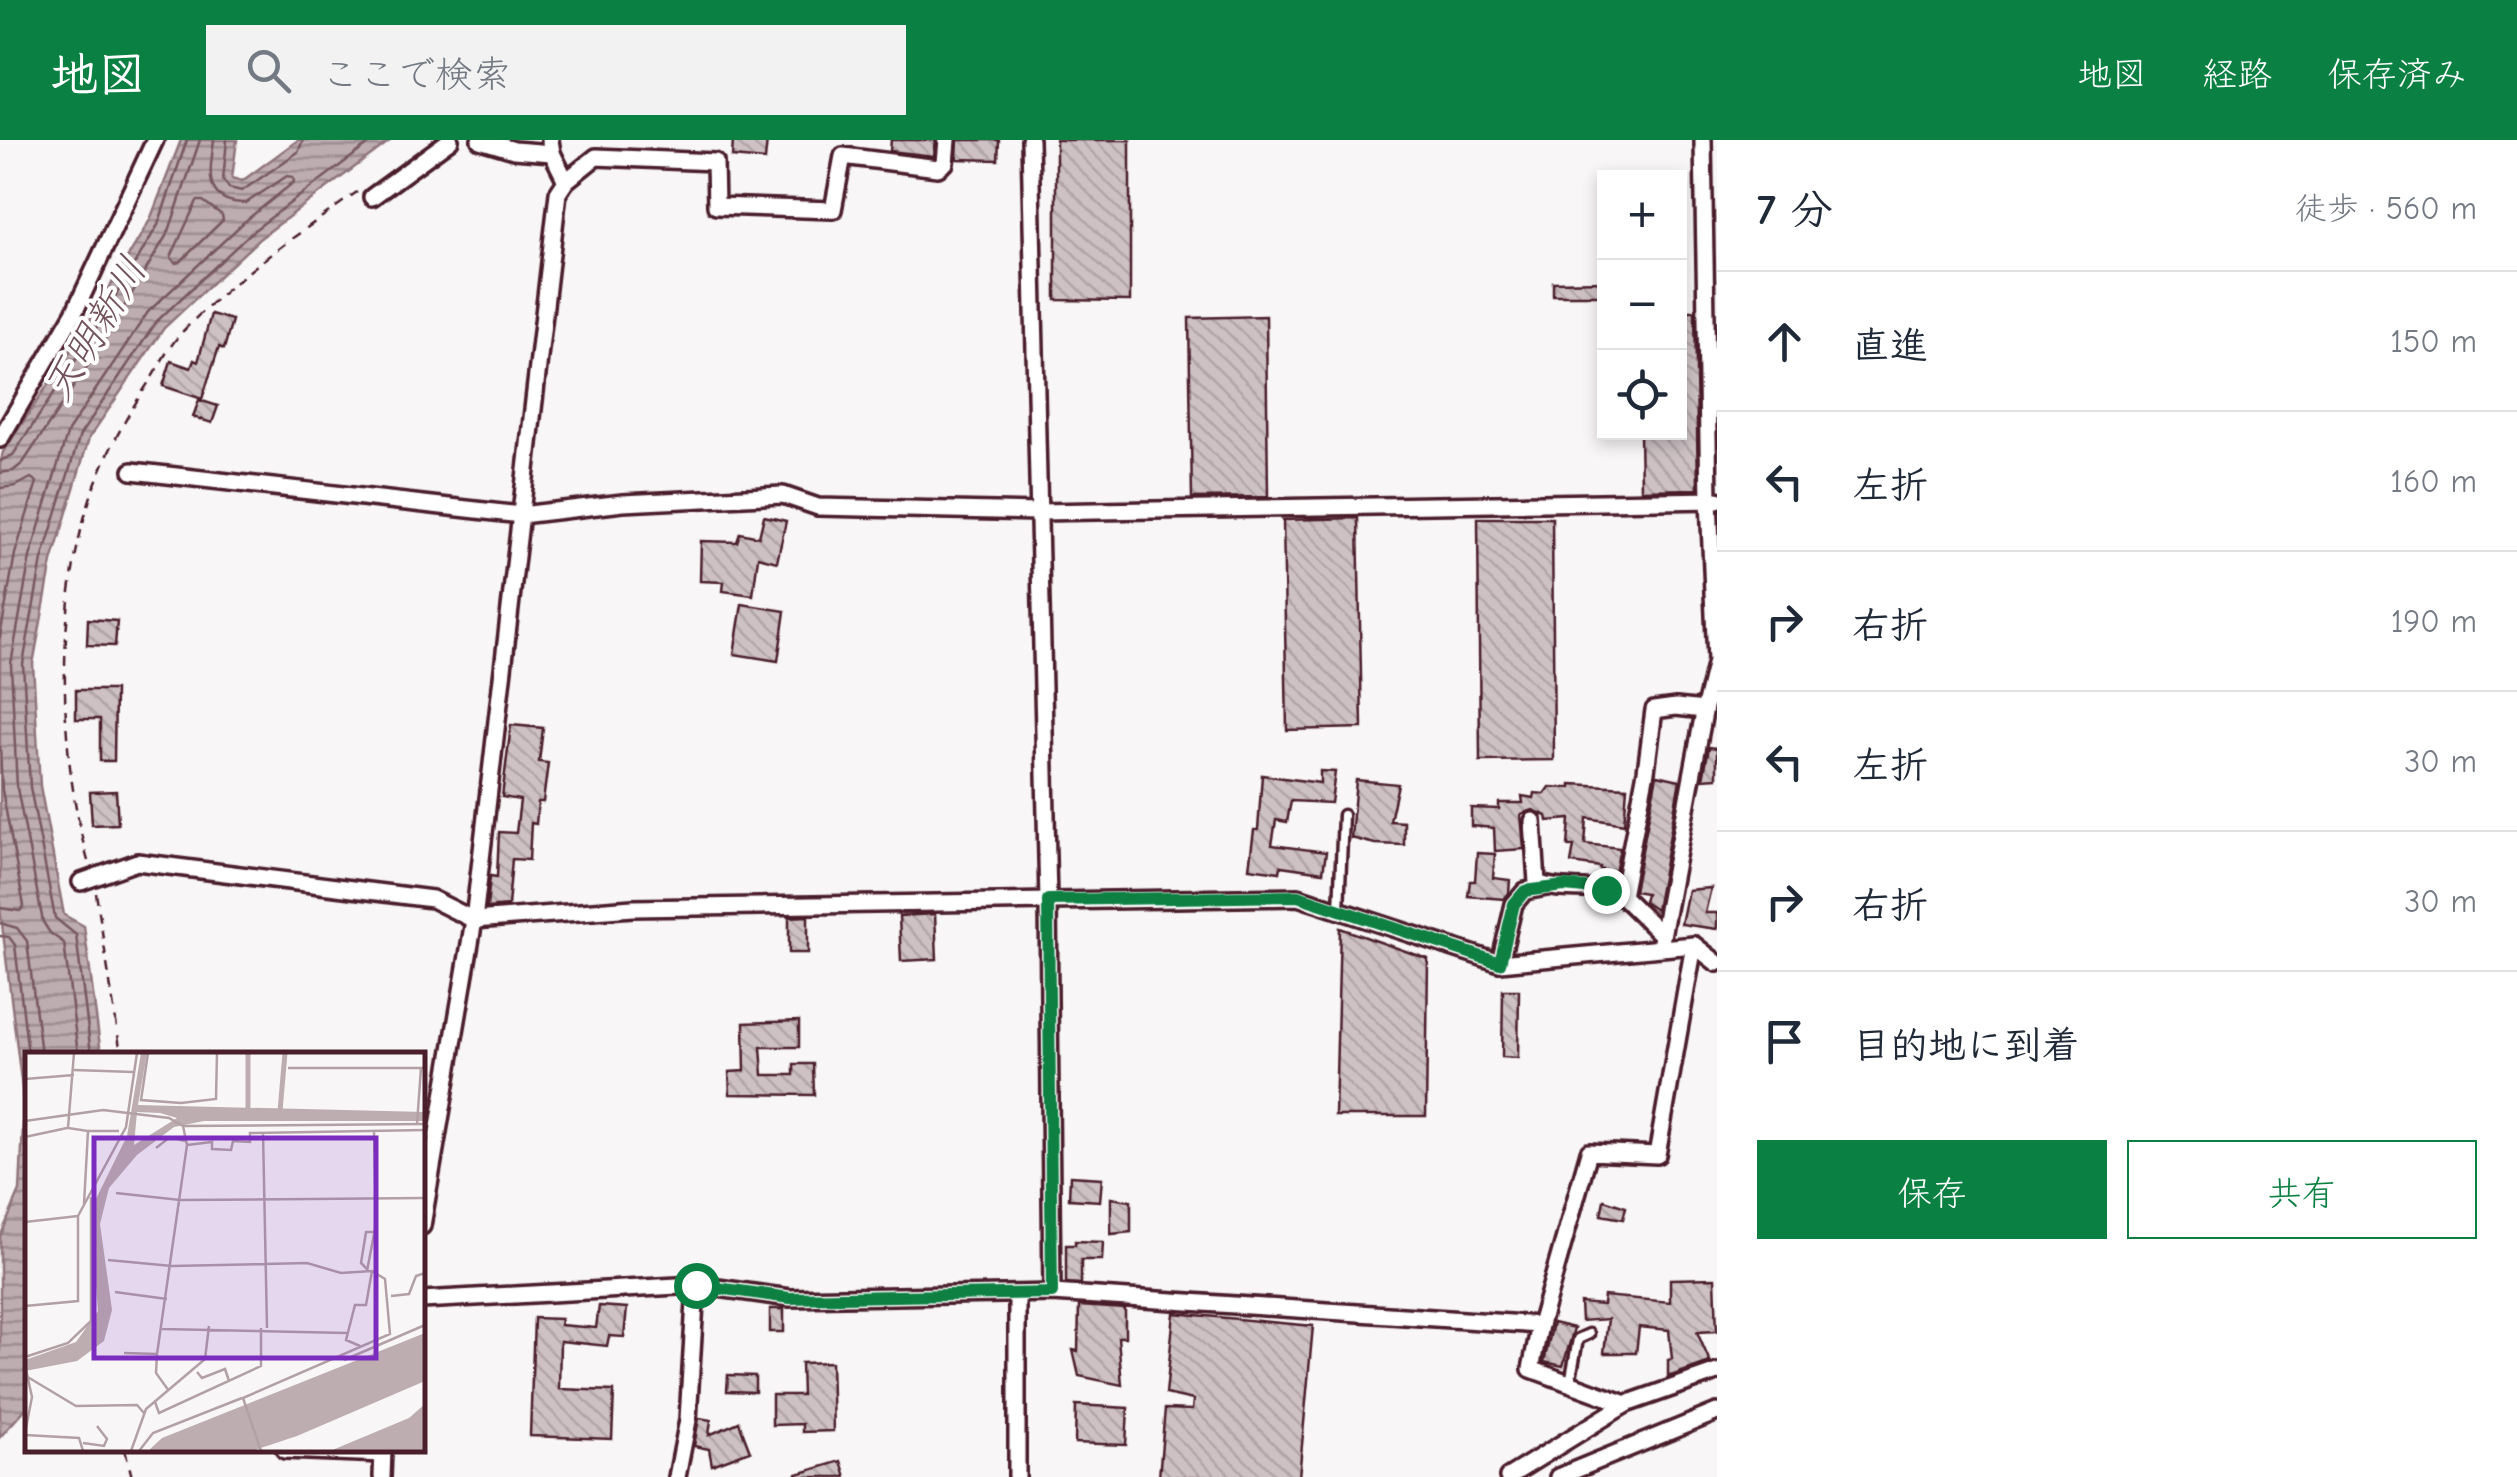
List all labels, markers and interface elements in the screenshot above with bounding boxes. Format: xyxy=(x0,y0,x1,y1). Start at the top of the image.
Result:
search box xyxy=(206,25,906,115)
icon: search xyxy=(241,43,296,98)
text: 地図 xyxy=(50,48,146,103)
text: ここで検索 xyxy=(321,53,511,97)
text: 地図 xyxy=(2077,54,2147,95)
text: 経路 xyxy=(2202,54,2272,95)
text: 保存済み xyxy=(2327,54,2467,95)
map controls xyxy=(1597,170,1687,440)
button: + xyxy=(1597,170,1687,260)
text: 7 分 xyxy=(1757,186,1833,235)
text: 徒歩 · 560 m xyxy=(2295,190,2477,227)
water label: 天明新川 xyxy=(34,249,156,409)
button: − xyxy=(1597,260,1687,350)
icon: ahead xyxy=(1757,314,1812,369)
text: 150 m xyxy=(2390,323,2477,360)
text: 直進 xyxy=(1852,324,1928,368)
button: locate xyxy=(1597,350,1687,440)
icon: left xyxy=(1757,454,1812,509)
text: 160 m xyxy=(2390,463,2477,500)
text: 左折 xyxy=(1852,464,1928,508)
icon: right xyxy=(1757,594,1812,649)
text: 190 m xyxy=(2391,603,2477,640)
text: 右折 xyxy=(1852,604,1928,648)
icon: left xyxy=(1757,734,1812,789)
text: 30 m xyxy=(2404,743,2477,780)
text: 左折 xyxy=(1852,744,1928,788)
route end xyxy=(1584,868,1630,914)
icon: right xyxy=(1757,874,1812,929)
text: 30 m xyxy=(2404,883,2477,920)
text: 右折 xyxy=(1852,884,1928,928)
icon: arrive xyxy=(1757,1014,1812,1069)
text: 目的地に到着 xyxy=(1852,1024,2080,1068)
inset map xyxy=(25,1052,425,1452)
button: 保存 xyxy=(1757,1140,2107,1239)
button: 共有 xyxy=(2127,1140,2477,1239)
route start xyxy=(674,1263,720,1309)

